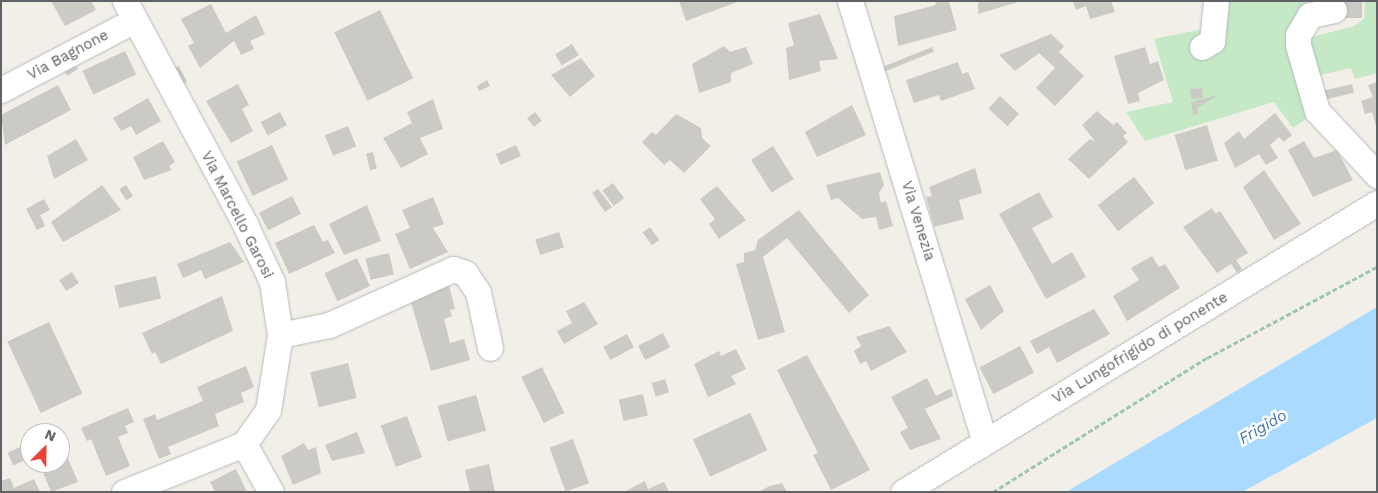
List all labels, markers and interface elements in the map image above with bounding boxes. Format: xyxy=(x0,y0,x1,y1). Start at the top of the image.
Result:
street label: Via Bagnone xyxy=(24,26,112,84)
street label: Via Marcello Garosi xyxy=(197,148,277,282)
street label: Via Venezia xyxy=(897,178,939,264)
street label: Via Lungofrigido di ponente xyxy=(1049,288,1231,408)
water label: Frigido xyxy=(1236,406,1290,448)
north arrow xyxy=(20,423,70,473)
text: N xyxy=(43,426,58,445)

